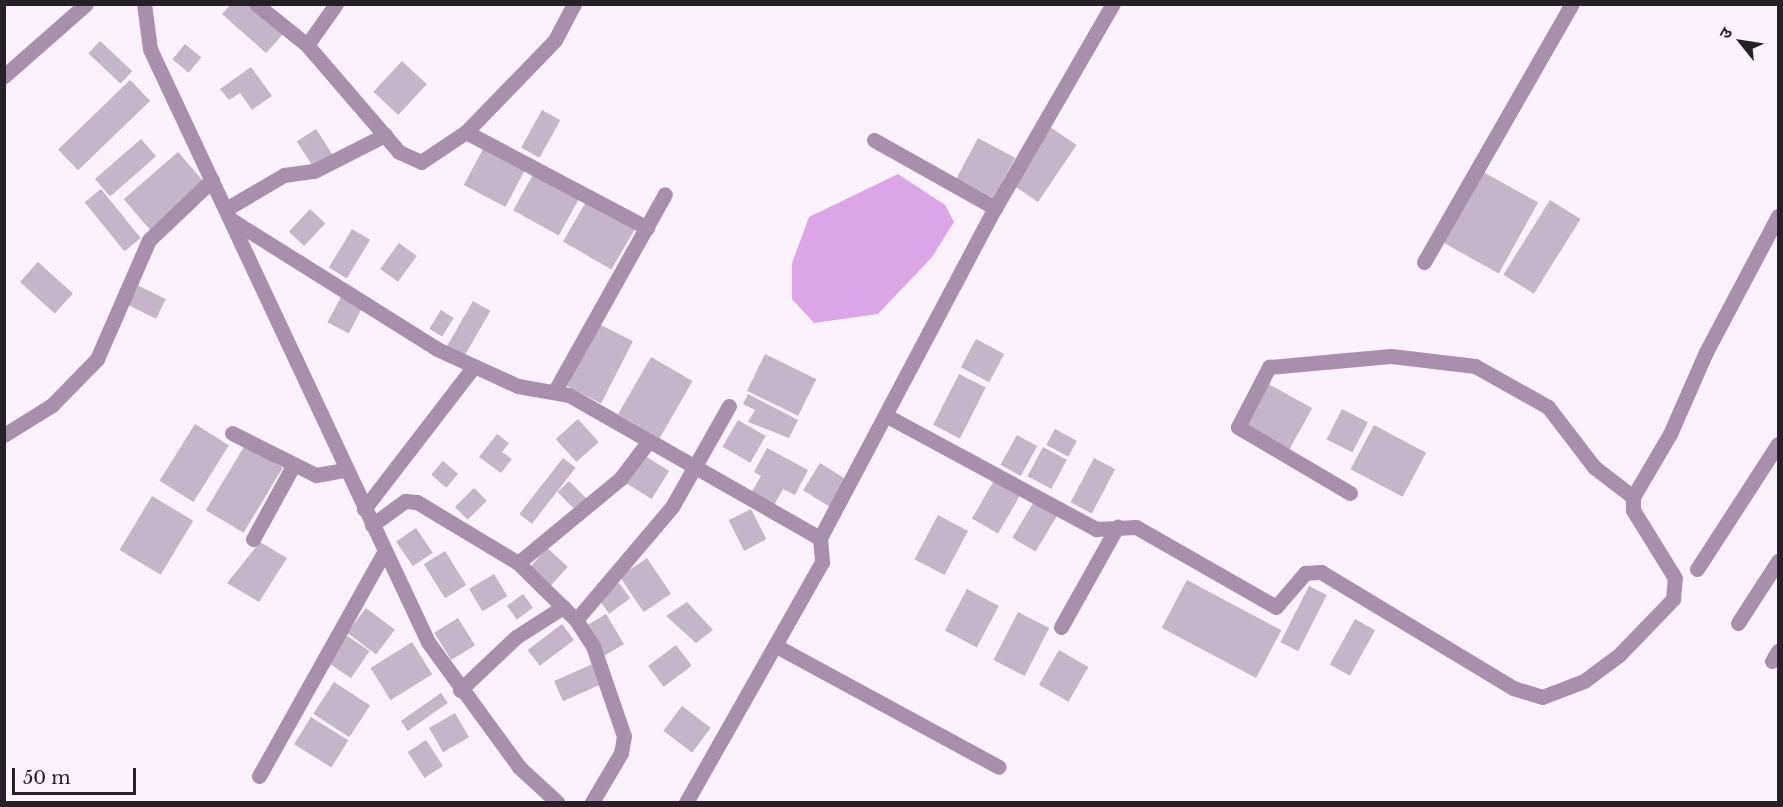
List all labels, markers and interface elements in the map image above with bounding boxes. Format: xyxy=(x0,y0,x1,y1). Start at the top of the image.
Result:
north arrow xyxy=(1711,12,1771,72)
text: उ xyxy=(1714,24,1736,42)
scale bar xyxy=(15,756,140,794)
text: 50 m xyxy=(23,767,71,789)

